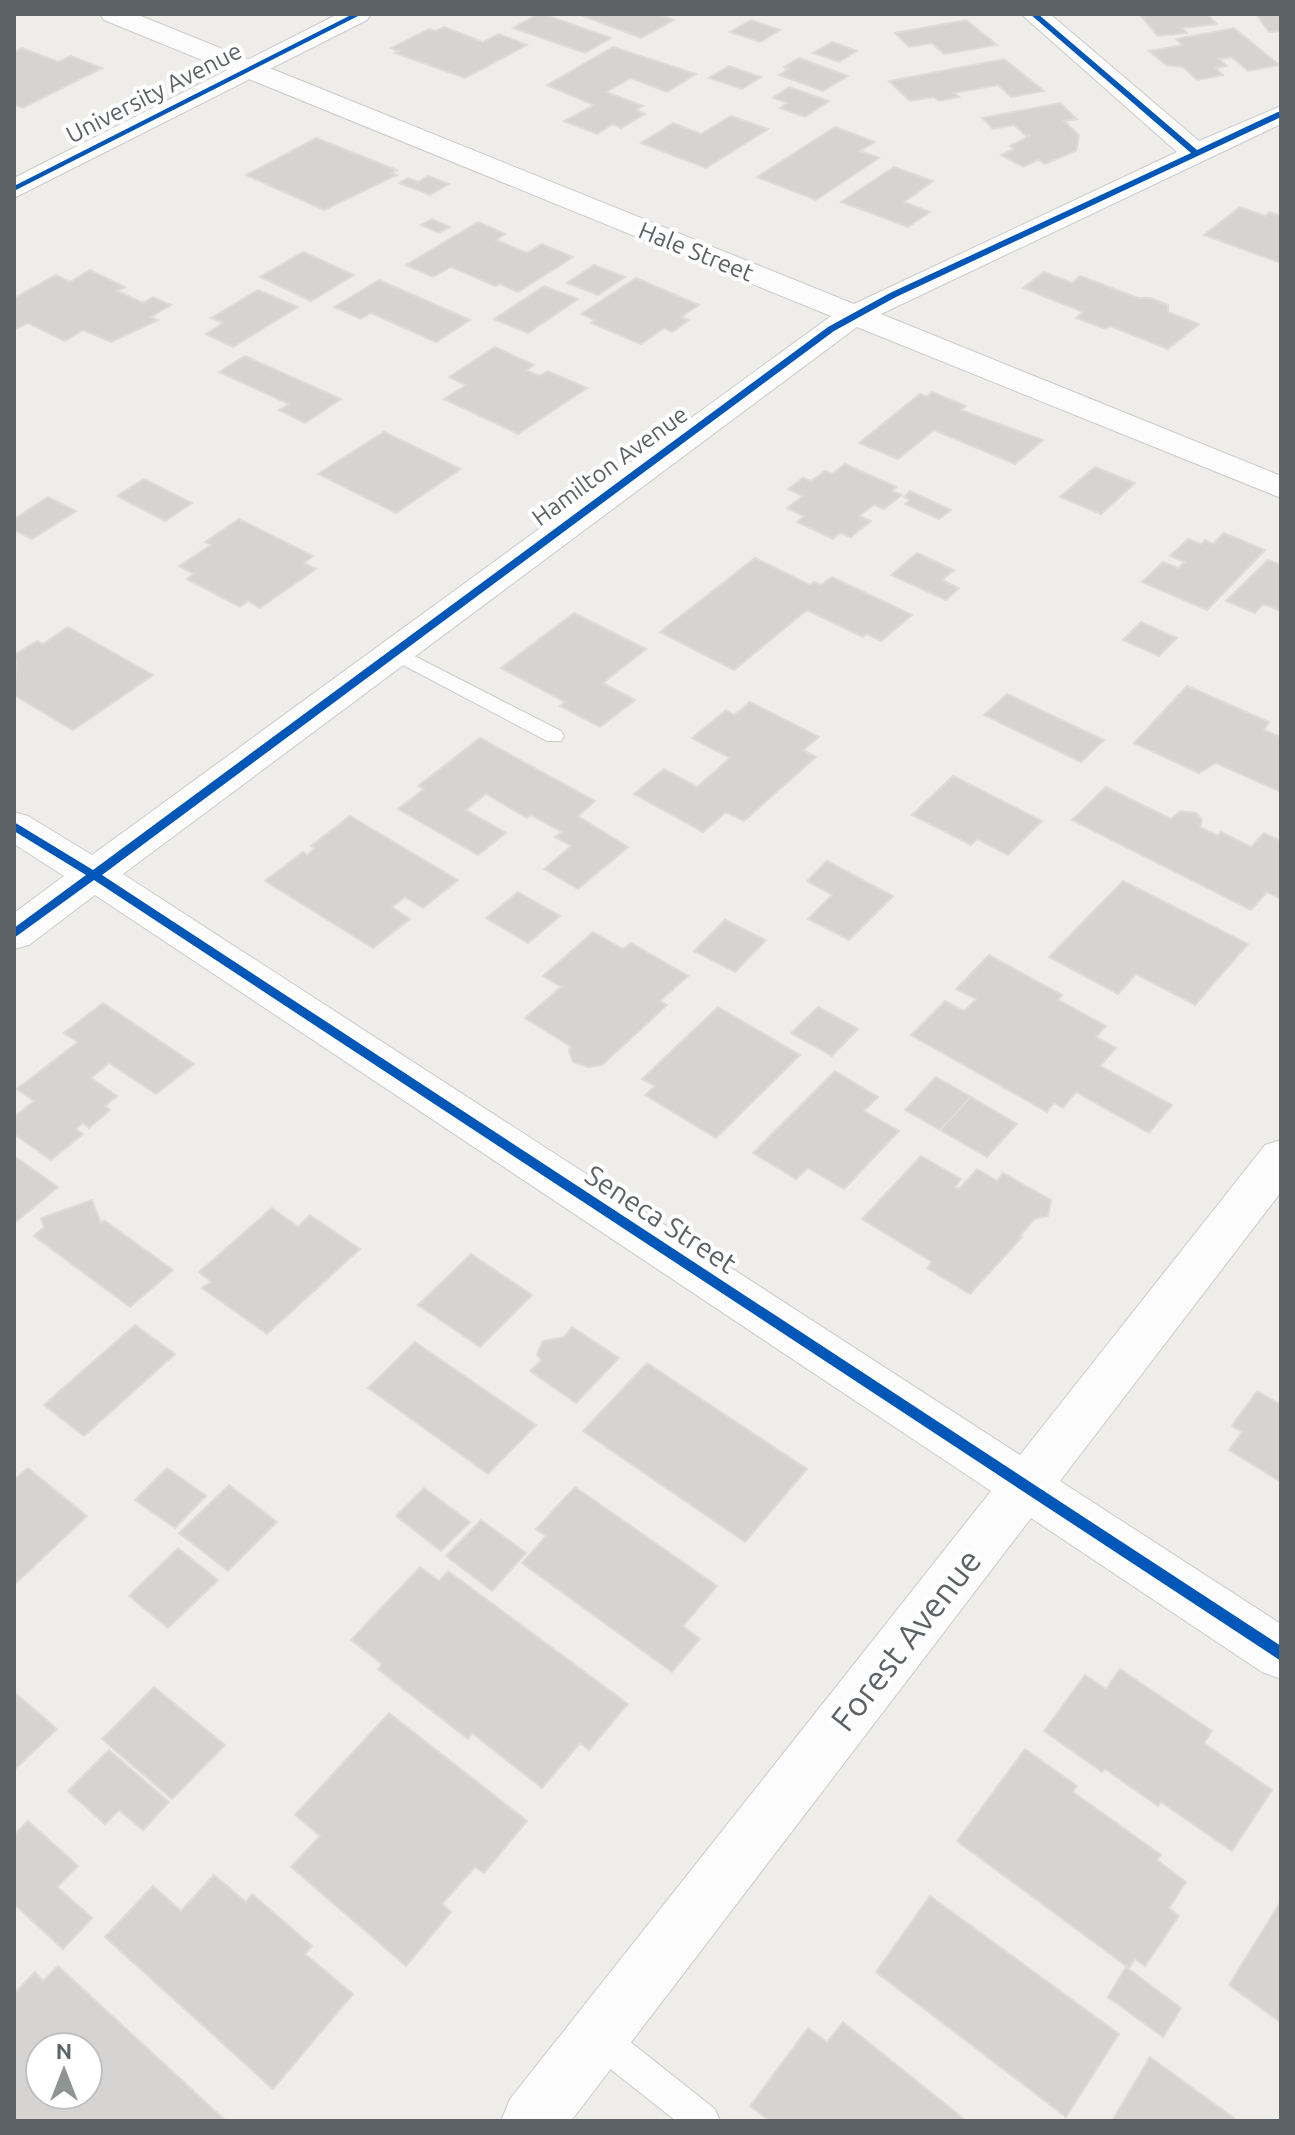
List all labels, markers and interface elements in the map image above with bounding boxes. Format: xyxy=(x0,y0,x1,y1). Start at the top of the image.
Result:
street label: University Avenue xyxy=(61,37,246,149)
street label: Hale Street xyxy=(635,216,758,287)
street label: Hamilton Avenue xyxy=(527,400,693,531)
street label: Seneca Street xyxy=(580,1158,742,1279)
street label: Forest Avenue xyxy=(823,1541,988,1738)
north arrow xyxy=(24,2031,104,2111)
text: N xyxy=(56,2038,72,2063)

